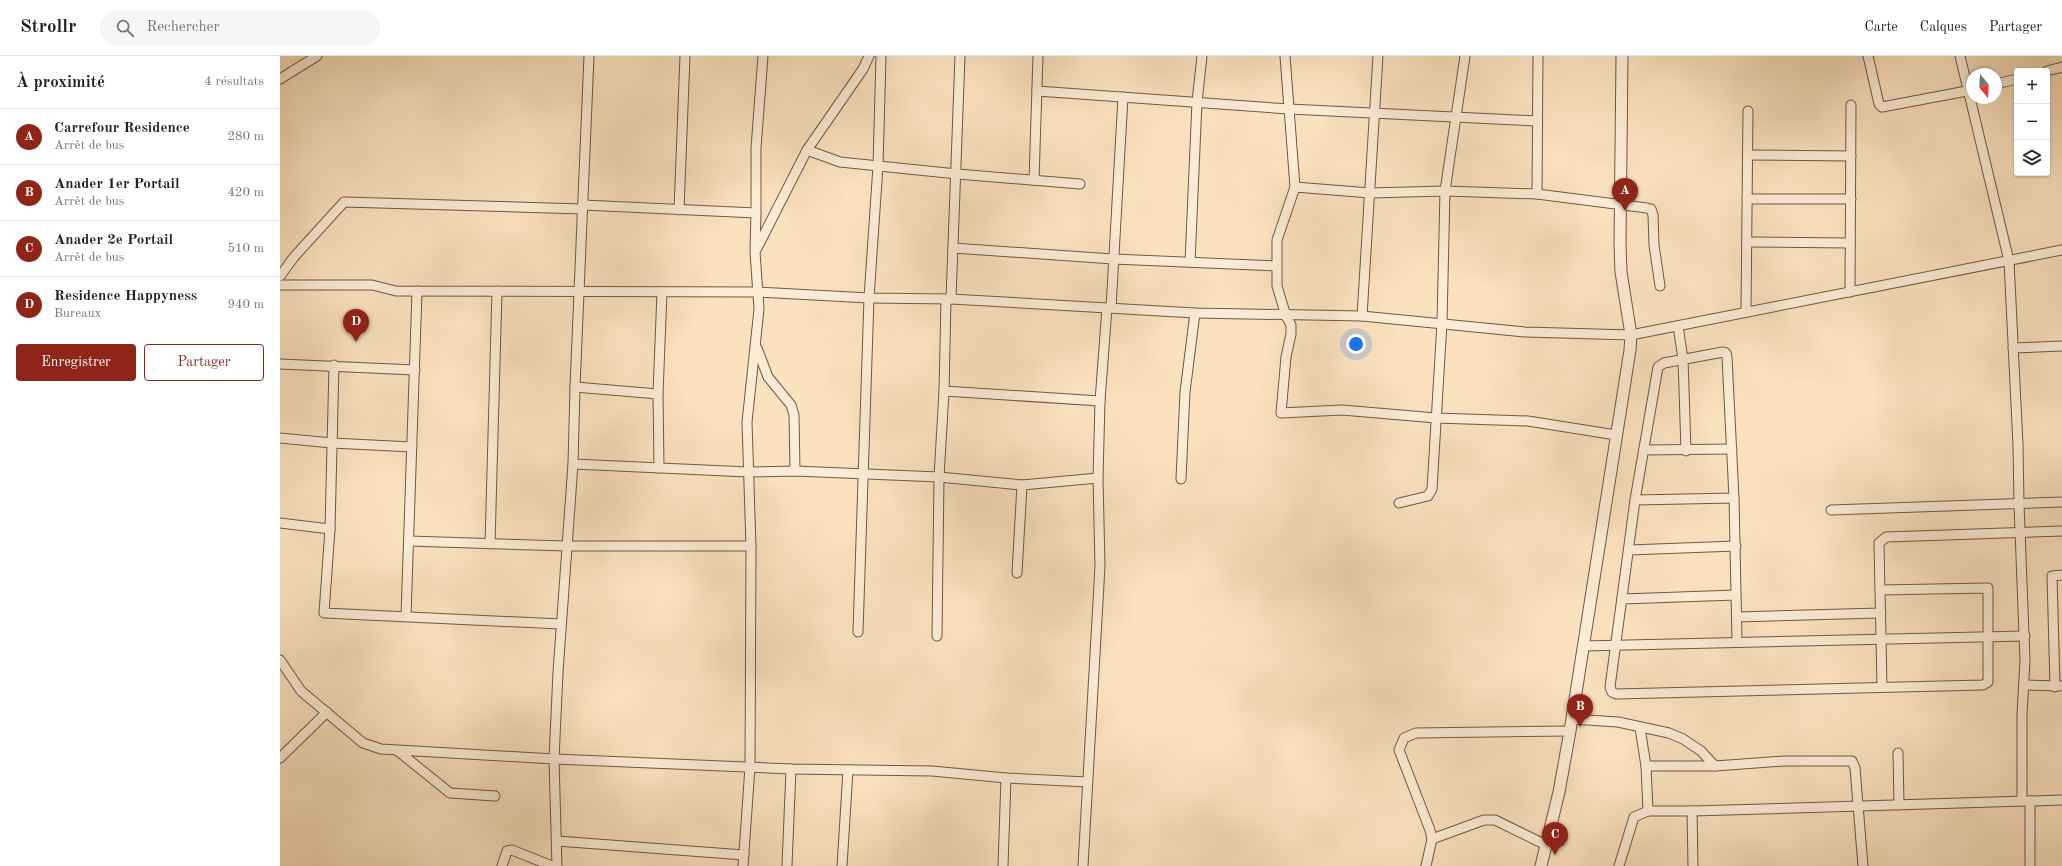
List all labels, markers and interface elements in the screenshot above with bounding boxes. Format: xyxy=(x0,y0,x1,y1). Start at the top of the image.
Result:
search box xyxy=(100,10,380,46)
icon: search xyxy=(114,17,136,39)
text: Strollr xyxy=(20,18,76,37)
text: Rechercher xyxy=(146,20,220,35)
text: Carte xyxy=(1864,20,1898,34)
text: Calques xyxy=(1920,20,1967,34)
text: Partager xyxy=(1989,20,2042,34)
north arrow xyxy=(1966,68,2002,104)
map controls xyxy=(2014,68,2050,176)
button: + xyxy=(2014,68,2050,104)
text: À proximité xyxy=(16,74,105,91)
text: 4 résultats xyxy=(204,75,264,88)
button: − xyxy=(2014,104,2050,140)
text: Carrefour Residence xyxy=(54,121,190,136)
text: A xyxy=(24,130,34,143)
text: 280 m xyxy=(227,130,264,143)
text: Arrêt de bus xyxy=(54,139,124,152)
button: layers xyxy=(2014,140,2050,176)
text: Anader 1er Portail xyxy=(54,177,180,192)
pin: A xyxy=(1612,178,1638,211)
text: B xyxy=(24,186,34,199)
text: 420 m xyxy=(227,186,264,199)
text: Arrêt de bus xyxy=(54,195,124,208)
text: Anader 2e Portail xyxy=(54,233,173,248)
text: C xyxy=(25,242,33,255)
text: 510 m xyxy=(227,242,264,255)
text: Arrêt de bus xyxy=(54,251,124,264)
text: Residence Happyness xyxy=(54,289,197,304)
text: D xyxy=(24,298,34,311)
text: 940 m xyxy=(227,298,264,311)
text: Bureaux xyxy=(54,307,101,320)
pin: D xyxy=(343,309,369,342)
your location xyxy=(1346,334,1366,354)
button: Enregistrer xyxy=(16,344,136,381)
button: Partager xyxy=(144,344,264,381)
pin: B xyxy=(1567,694,1593,727)
pin: C xyxy=(1542,822,1568,855)

